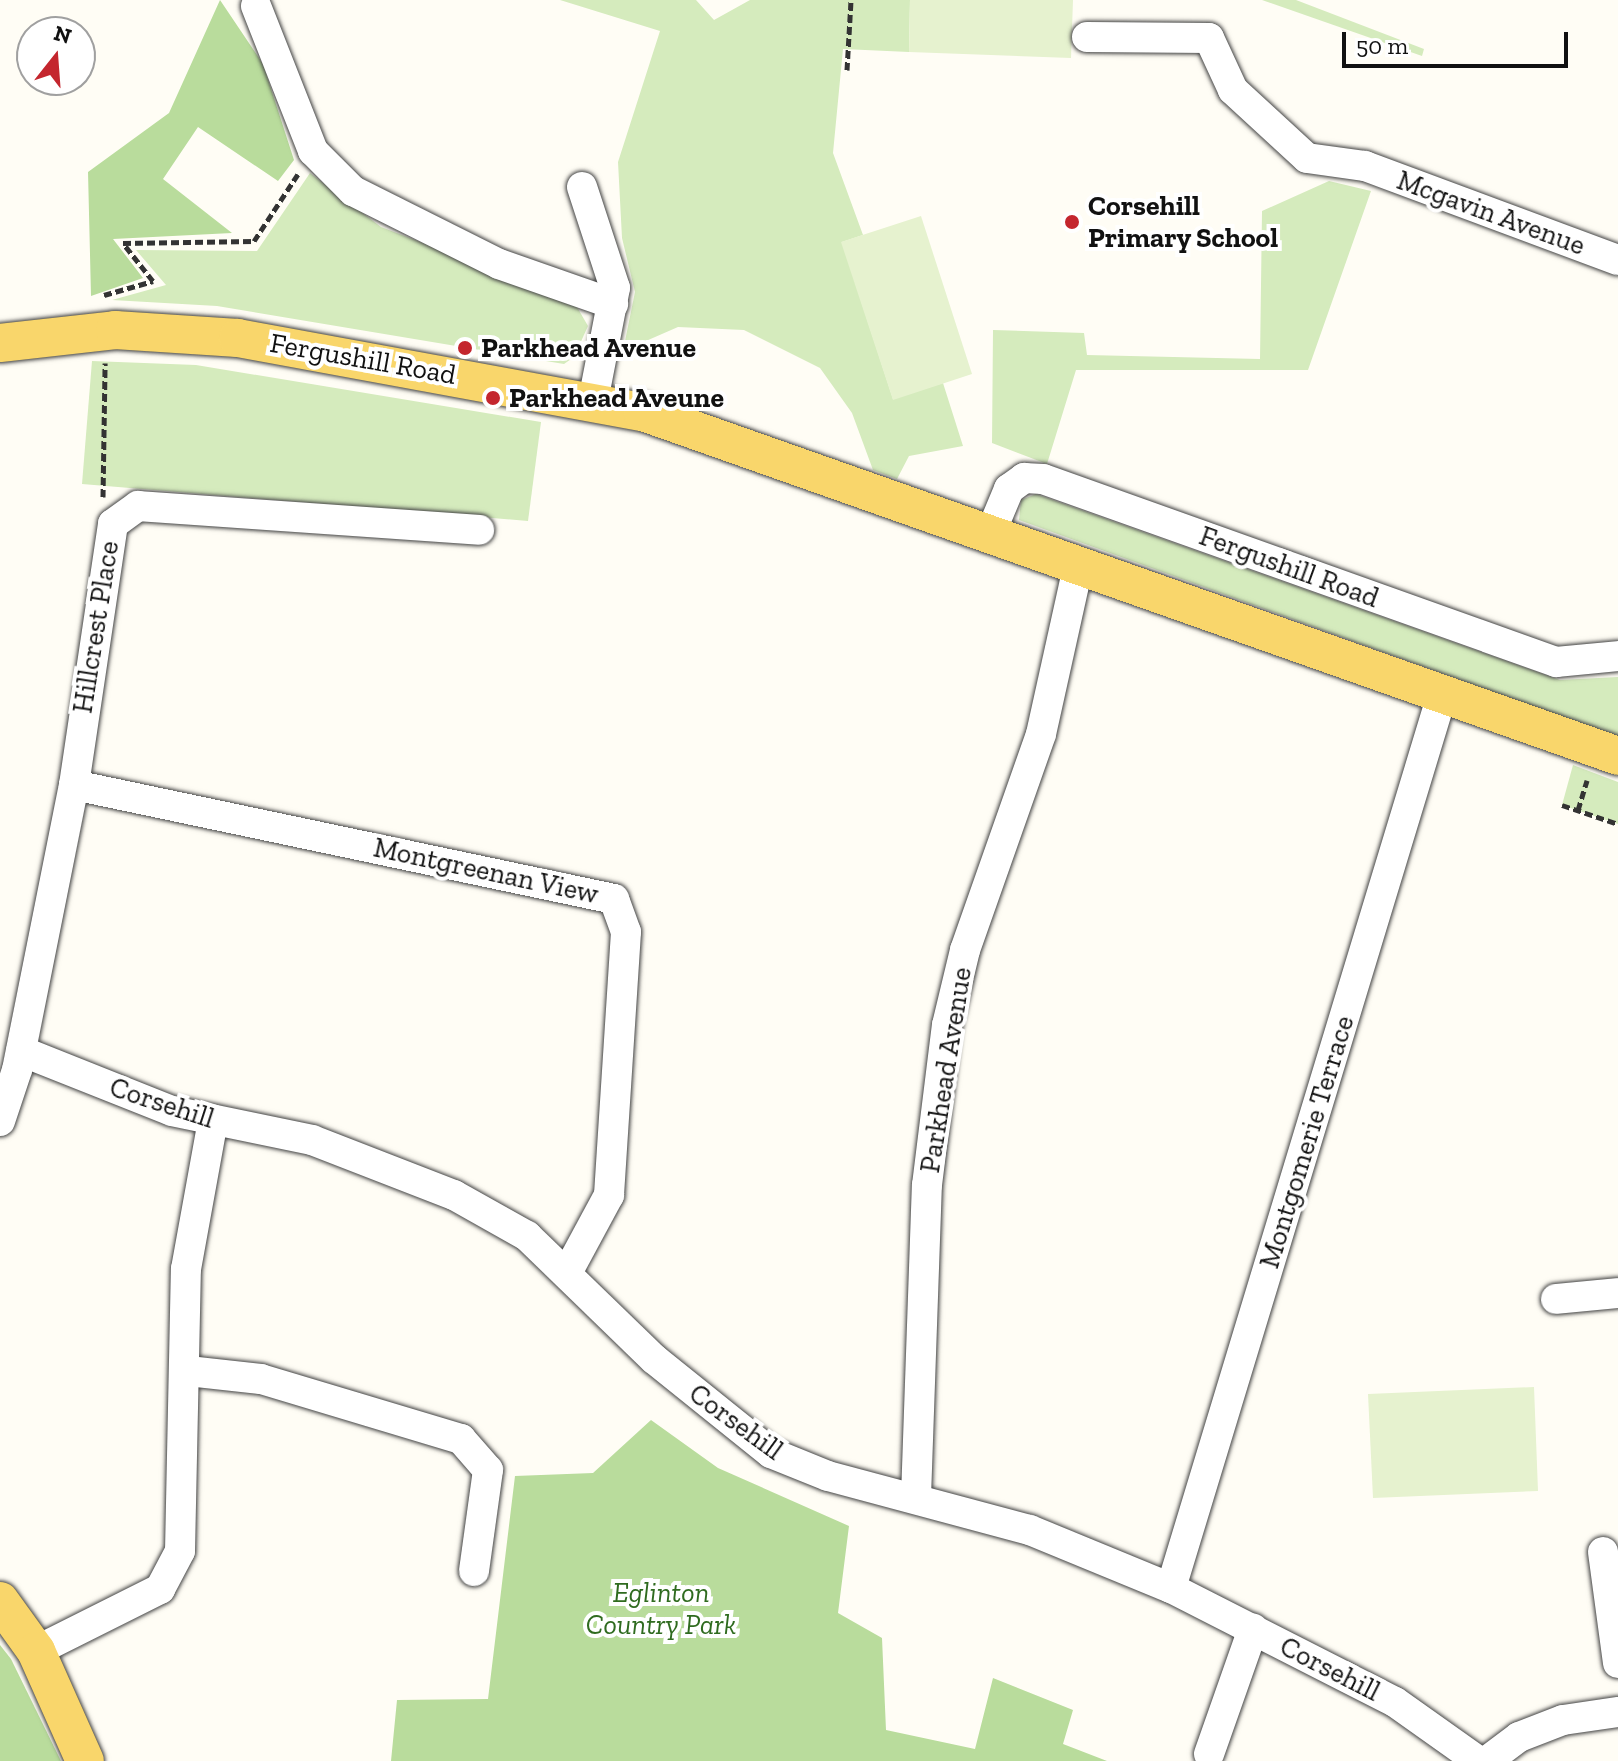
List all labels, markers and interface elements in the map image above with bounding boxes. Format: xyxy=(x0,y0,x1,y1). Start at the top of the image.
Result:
north arrow xyxy=(16,16,96,96)
scale bar xyxy=(1346,16,1572,66)
text: N xyxy=(51,19,75,50)
text: 50 m xyxy=(1356,31,1408,60)
street label: Mcgavin Avenue xyxy=(1392,163,1590,263)
place label: Corsehill Primary School xyxy=(1088,189,1279,255)
marker: Corsehill Primary School xyxy=(1063,213,1081,231)
street label: Fergushill Road xyxy=(267,326,459,392)
place label: Parkhead Avenue xyxy=(481,331,697,365)
marker: Parkhead Avenue xyxy=(456,339,474,357)
place label: Parkhead Aveune xyxy=(509,381,725,415)
marker: Parkhead Aveune xyxy=(484,389,502,407)
street label: Fergushill Road xyxy=(1195,519,1383,615)
street label: Hillcrest Place xyxy=(66,539,126,715)
street label: Montgreenan View xyxy=(370,831,602,911)
street label: Parkhead Avenue xyxy=(913,964,979,1176)
street label: Montgomerie Terrace xyxy=(1253,1011,1361,1273)
street label: Corsehill xyxy=(105,1070,219,1136)
street label: Corsehill xyxy=(682,1377,790,1467)
park label: Eglinton Country Park xyxy=(586,1576,736,1642)
street label: Corsehill xyxy=(1274,1630,1386,1708)

